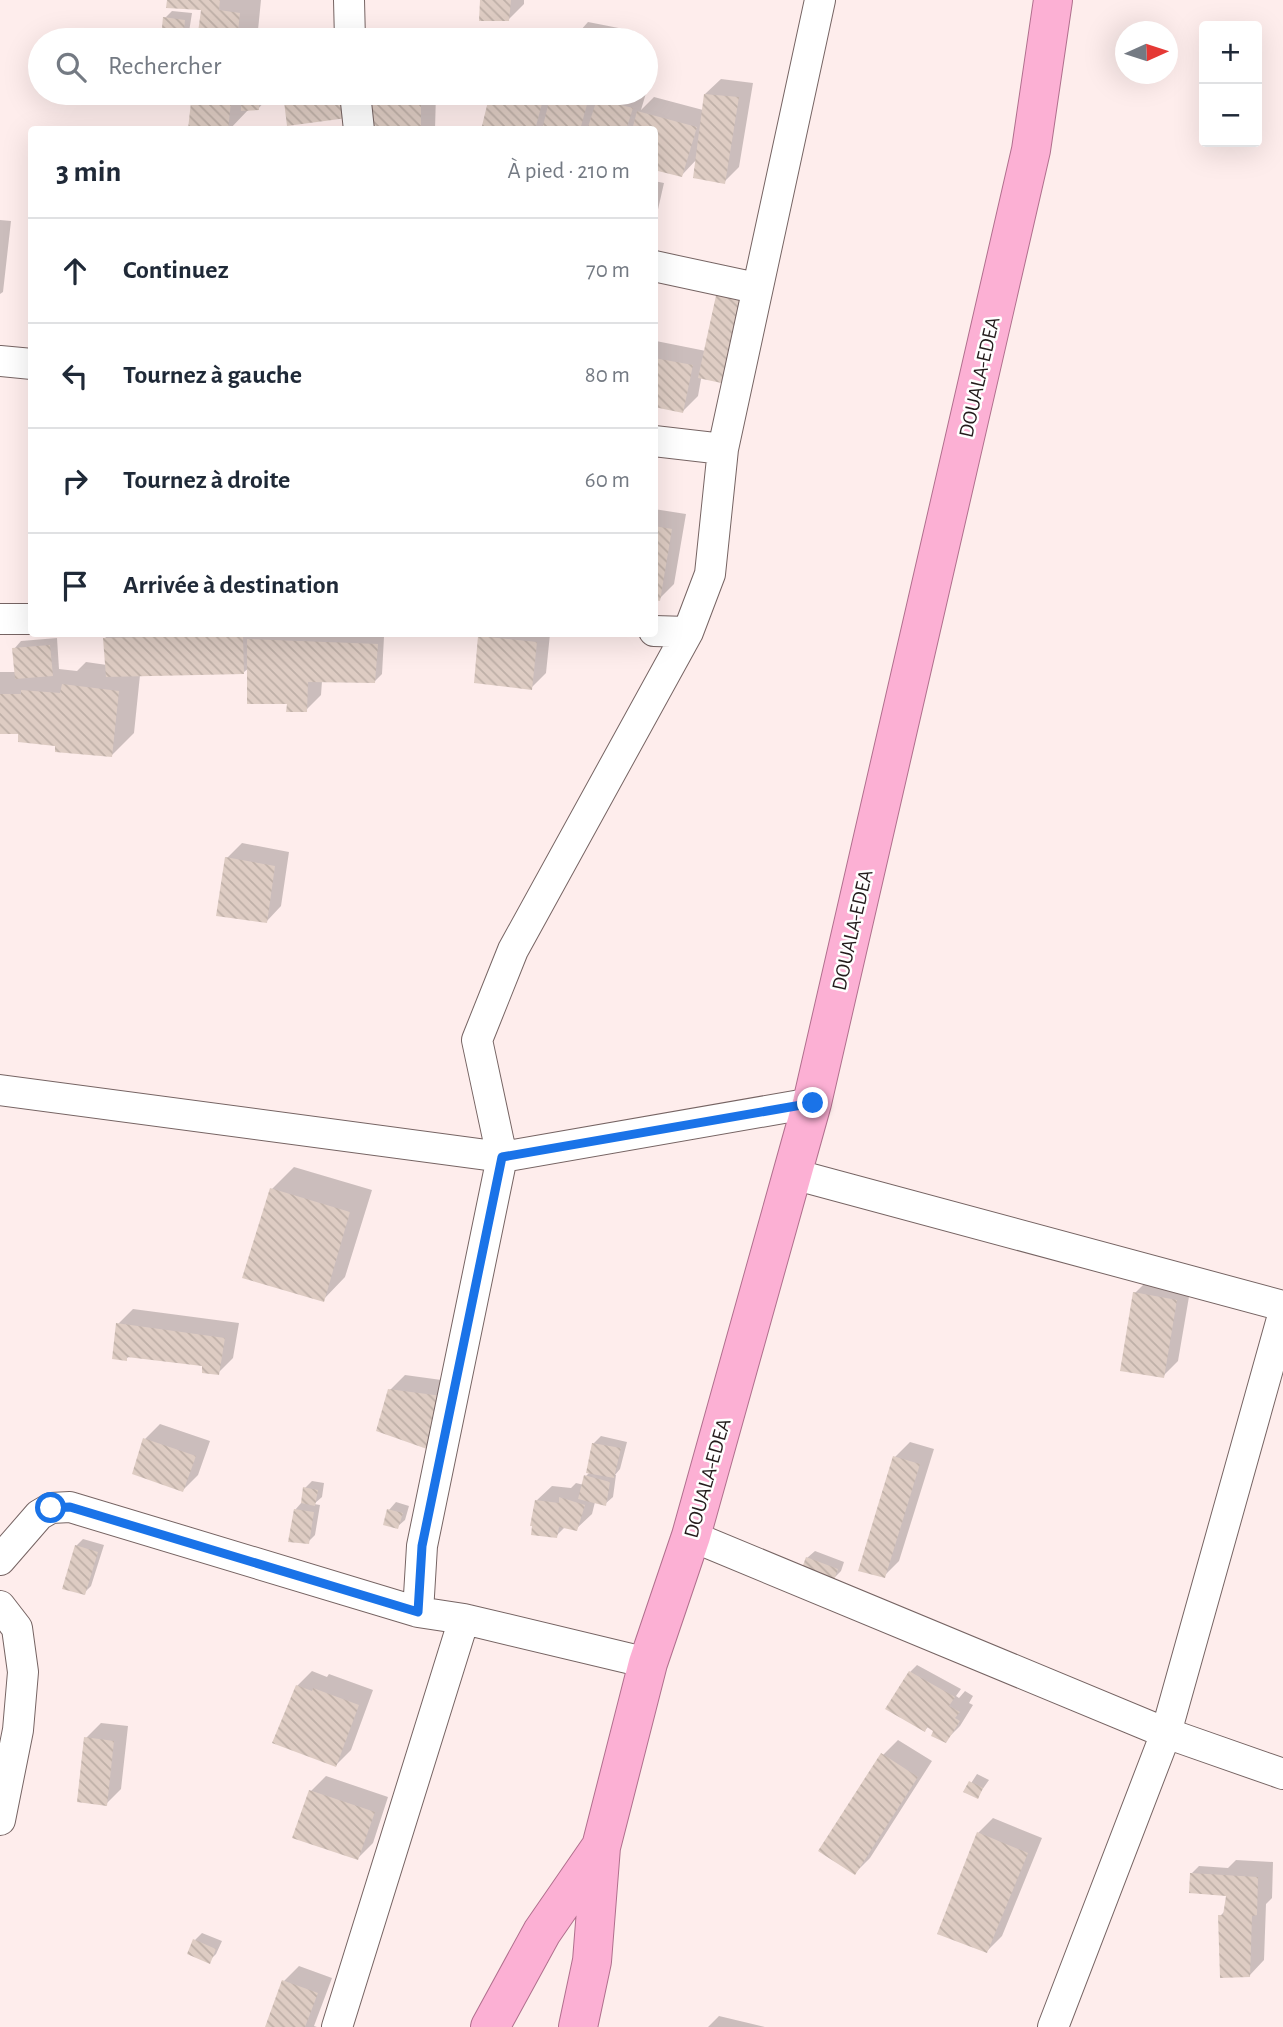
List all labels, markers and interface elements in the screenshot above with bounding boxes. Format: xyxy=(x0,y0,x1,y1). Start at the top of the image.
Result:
north arrow xyxy=(1115,21,1178,84)
map controls xyxy=(1199,21,1262,147)
button: + xyxy=(1199,21,1262,84)
search box xyxy=(28,28,658,105)
icon: search xyxy=(52,48,90,86)
text: Rechercher xyxy=(108,53,221,79)
button: − xyxy=(1199,84,1262,147)
text: 3 min xyxy=(56,157,121,187)
text: À pied · 210 m xyxy=(508,160,630,183)
icon: ahead xyxy=(56,252,94,290)
text: Continuez xyxy=(123,257,229,283)
text: 70 m xyxy=(586,259,630,282)
street label: DOUALA-EDEA xyxy=(955,315,1004,440)
icon: left xyxy=(56,357,94,395)
text: Tournez à gauche xyxy=(123,362,302,388)
text: 80 m xyxy=(585,364,630,387)
icon: right xyxy=(56,462,94,500)
text: Tournez à droite xyxy=(123,467,290,493)
text: 60 m xyxy=(585,469,630,492)
icon: arrive xyxy=(56,567,94,605)
text: Arrivée à destination xyxy=(123,572,339,598)
street label: DOUALA-EDEA xyxy=(828,868,877,993)
route end xyxy=(797,1087,828,1118)
street label: DOUALA-EDEA xyxy=(680,1416,735,1540)
route start xyxy=(35,1492,66,1523)

